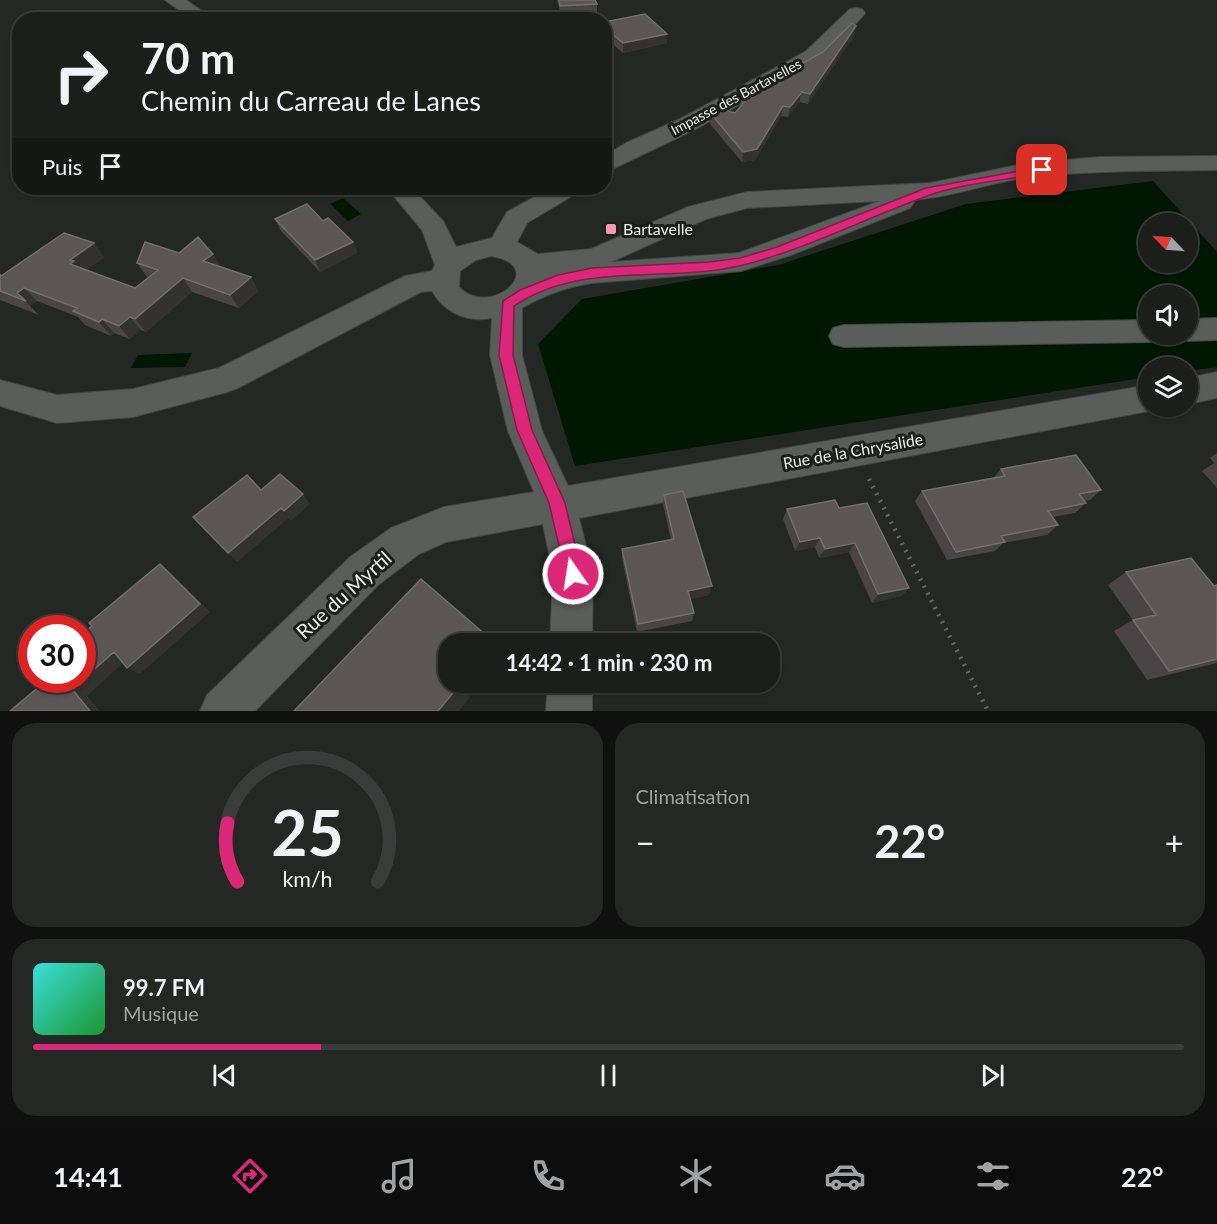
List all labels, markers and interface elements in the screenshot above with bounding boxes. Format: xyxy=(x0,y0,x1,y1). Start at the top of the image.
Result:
text: 70 m xyxy=(141,33,235,83)
icon: right xyxy=(42,36,120,114)
street label: Impasse des Bartavelles xyxy=(668,55,804,138)
text: Chemin du Carreau de Lanes xyxy=(141,84,481,117)
pin xyxy=(1016,144,1067,195)
icon: arrive xyxy=(94,150,127,183)
text: Puis xyxy=(42,153,82,180)
icon: arrive xyxy=(1025,153,1058,186)
north arrow xyxy=(1138,213,1198,273)
map controls xyxy=(1138,213,1198,417)
place label: Bartavelle xyxy=(623,219,693,238)
marker: Bartavelle xyxy=(604,222,618,236)
button: sound xyxy=(1138,285,1198,345)
button: layers xyxy=(1138,357,1198,417)
street label: Rue de la Chrysalide xyxy=(781,429,924,472)
position arrow xyxy=(541,542,605,606)
street label: Rue du Myrtil xyxy=(291,545,396,643)
speed limit sign: 30 xyxy=(18,615,96,693)
text: 14:42 · 1 min · 230 m xyxy=(506,649,712,676)
text: Climatisation xyxy=(636,784,750,808)
text: 25 xyxy=(271,794,343,869)
text: 22° xyxy=(874,814,945,868)
text: − xyxy=(636,822,655,862)
text: + xyxy=(1165,822,1184,862)
text: km/h xyxy=(282,866,332,892)
text: 99.7 FM xyxy=(123,974,205,1001)
text: Musique xyxy=(123,1001,199,1025)
icon: previous xyxy=(208,1059,241,1092)
icon: pause xyxy=(592,1059,625,1092)
icon: next xyxy=(976,1059,1009,1092)
icon: directions xyxy=(229,1155,271,1197)
icon: music xyxy=(378,1155,420,1197)
icon: phone xyxy=(527,1155,569,1197)
icon: climate xyxy=(675,1155,717,1197)
icon: car xyxy=(824,1155,866,1197)
icon: filters xyxy=(972,1155,1014,1197)
text: 14:41 xyxy=(53,1160,123,1193)
text: 22° xyxy=(1121,1160,1164,1193)

